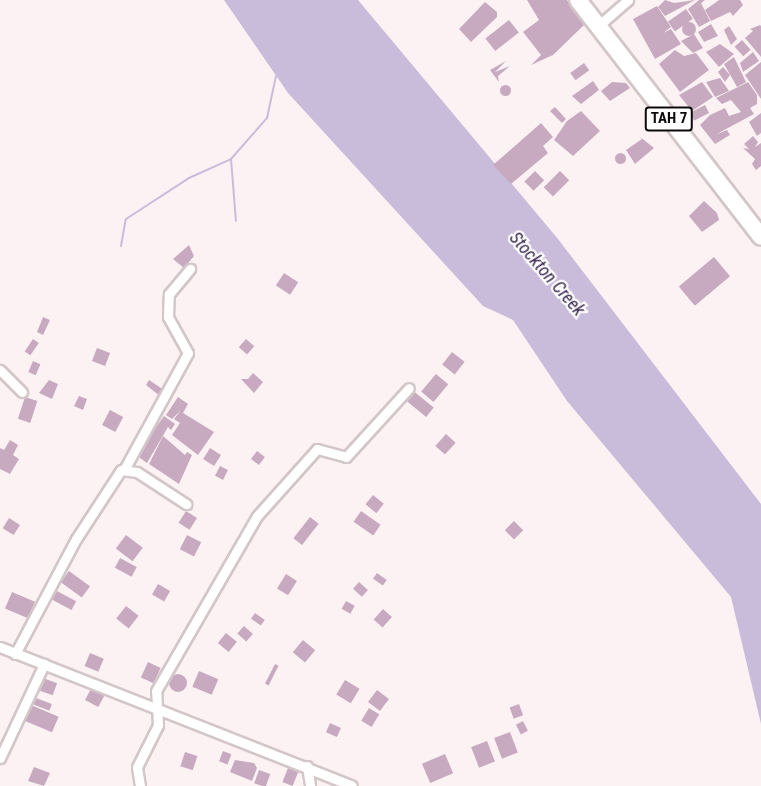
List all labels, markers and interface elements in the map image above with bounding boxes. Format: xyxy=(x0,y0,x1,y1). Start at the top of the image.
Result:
road number: TAH 7 xyxy=(644,107,694,131)
water label: Stockton Creek xyxy=(505,228,589,320)

